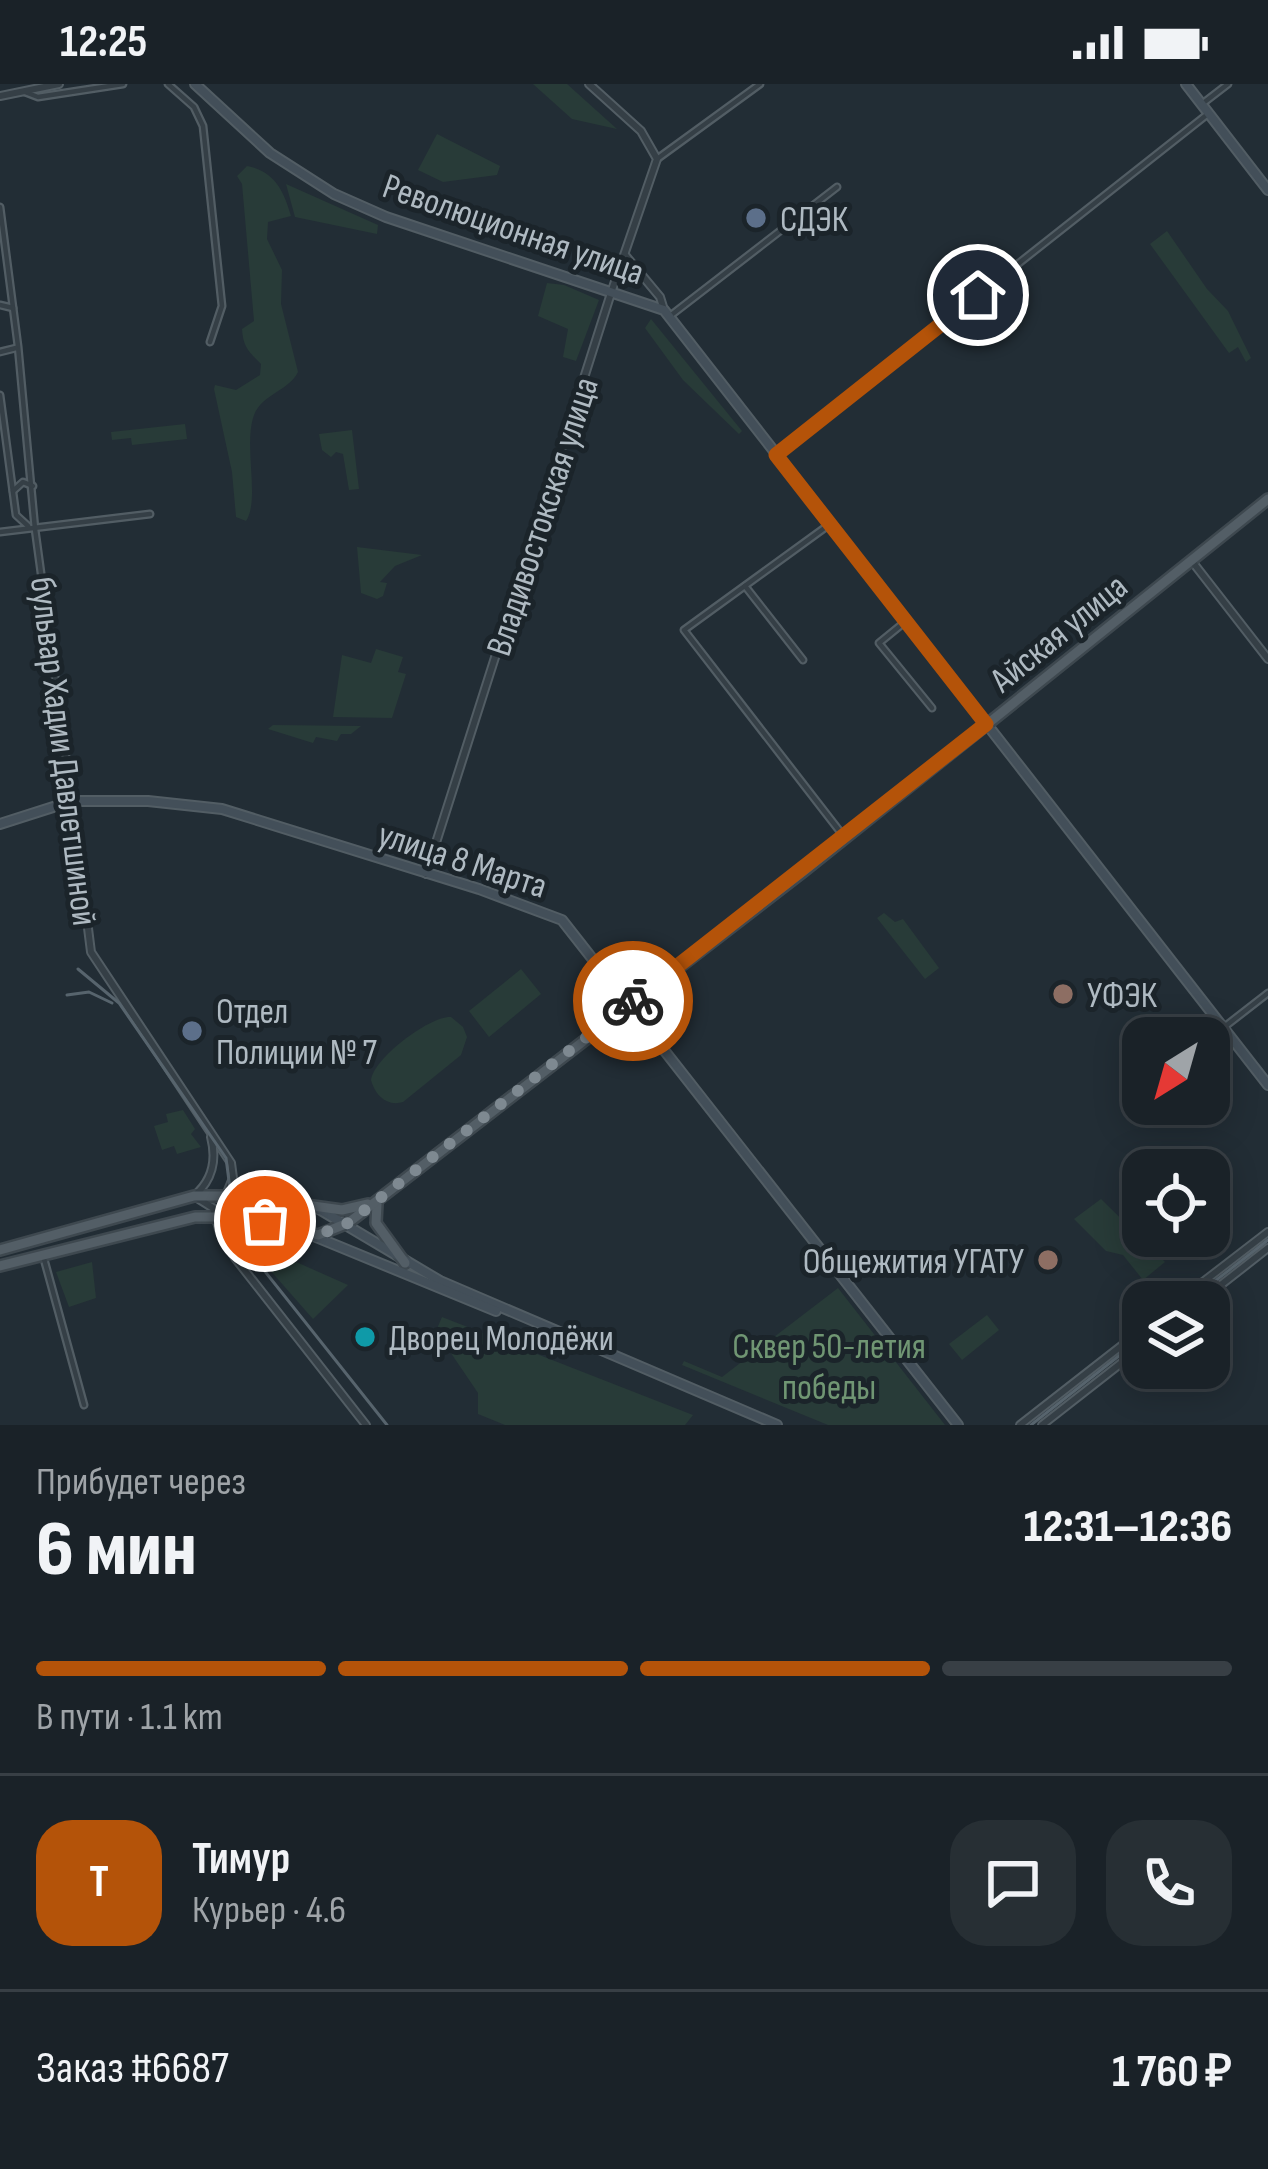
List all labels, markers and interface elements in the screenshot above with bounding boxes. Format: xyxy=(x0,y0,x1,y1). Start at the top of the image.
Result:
text: 12:25 xyxy=(60,15,147,70)
street label: Революционная улица xyxy=(377,166,649,295)
place label: СДЭК xyxy=(780,199,849,242)
marker: СДЭК xyxy=(743,205,769,231)
pin xyxy=(927,244,1029,346)
icon: home xyxy=(945,262,1011,328)
street label: Владивостокская улица xyxy=(478,372,609,661)
street label: Айская улица xyxy=(982,566,1137,703)
street label: бульвар Хадии Давлетшиной xyxy=(20,574,105,928)
street label: улица 8 Марта xyxy=(372,814,552,909)
courier xyxy=(573,941,693,1061)
icon: bike xyxy=(600,968,666,1034)
place label: УФЭК xyxy=(1087,975,1158,1018)
marker: УФЭК xyxy=(1050,981,1076,1007)
place label: Отдел Полиции № 7 xyxy=(216,991,377,1075)
north arrow xyxy=(1122,1017,1230,1125)
map controls xyxy=(1122,1017,1230,1389)
marker: Отдел Полиции № 7 xyxy=(179,1018,205,1044)
button: locate xyxy=(1122,1149,1230,1257)
pin xyxy=(214,1170,316,1272)
icon: bag xyxy=(232,1188,298,1254)
place label: Общежития УГАТУ xyxy=(803,1241,1024,1284)
marker: Общежития УГАТУ xyxy=(1035,1247,1061,1273)
button: layers xyxy=(1122,1281,1230,1389)
place label: Дворец Молодёжи xyxy=(389,1318,614,1361)
marker: Дворец Молодёжи xyxy=(352,1324,378,1350)
park label: Сквер 50-летия победы xyxy=(732,1326,926,1410)
text: Прибудет через xyxy=(36,1459,246,1506)
text: 12:31–12:36 xyxy=(1024,1500,1232,1555)
text: 6 мин xyxy=(36,1504,197,1597)
text: В пути · 1.1 km xyxy=(36,1694,223,1741)
button: chat xyxy=(950,1820,1076,1946)
button: phone xyxy=(1106,1820,1232,1946)
text: Тимур xyxy=(192,1832,290,1887)
text: Т xyxy=(89,1855,109,1910)
text: Курьер · 4.6 xyxy=(192,1887,346,1934)
text: Заказ #6687 xyxy=(36,2041,229,2096)
text: 1 760 ₽ xyxy=(1112,2045,1232,2100)

